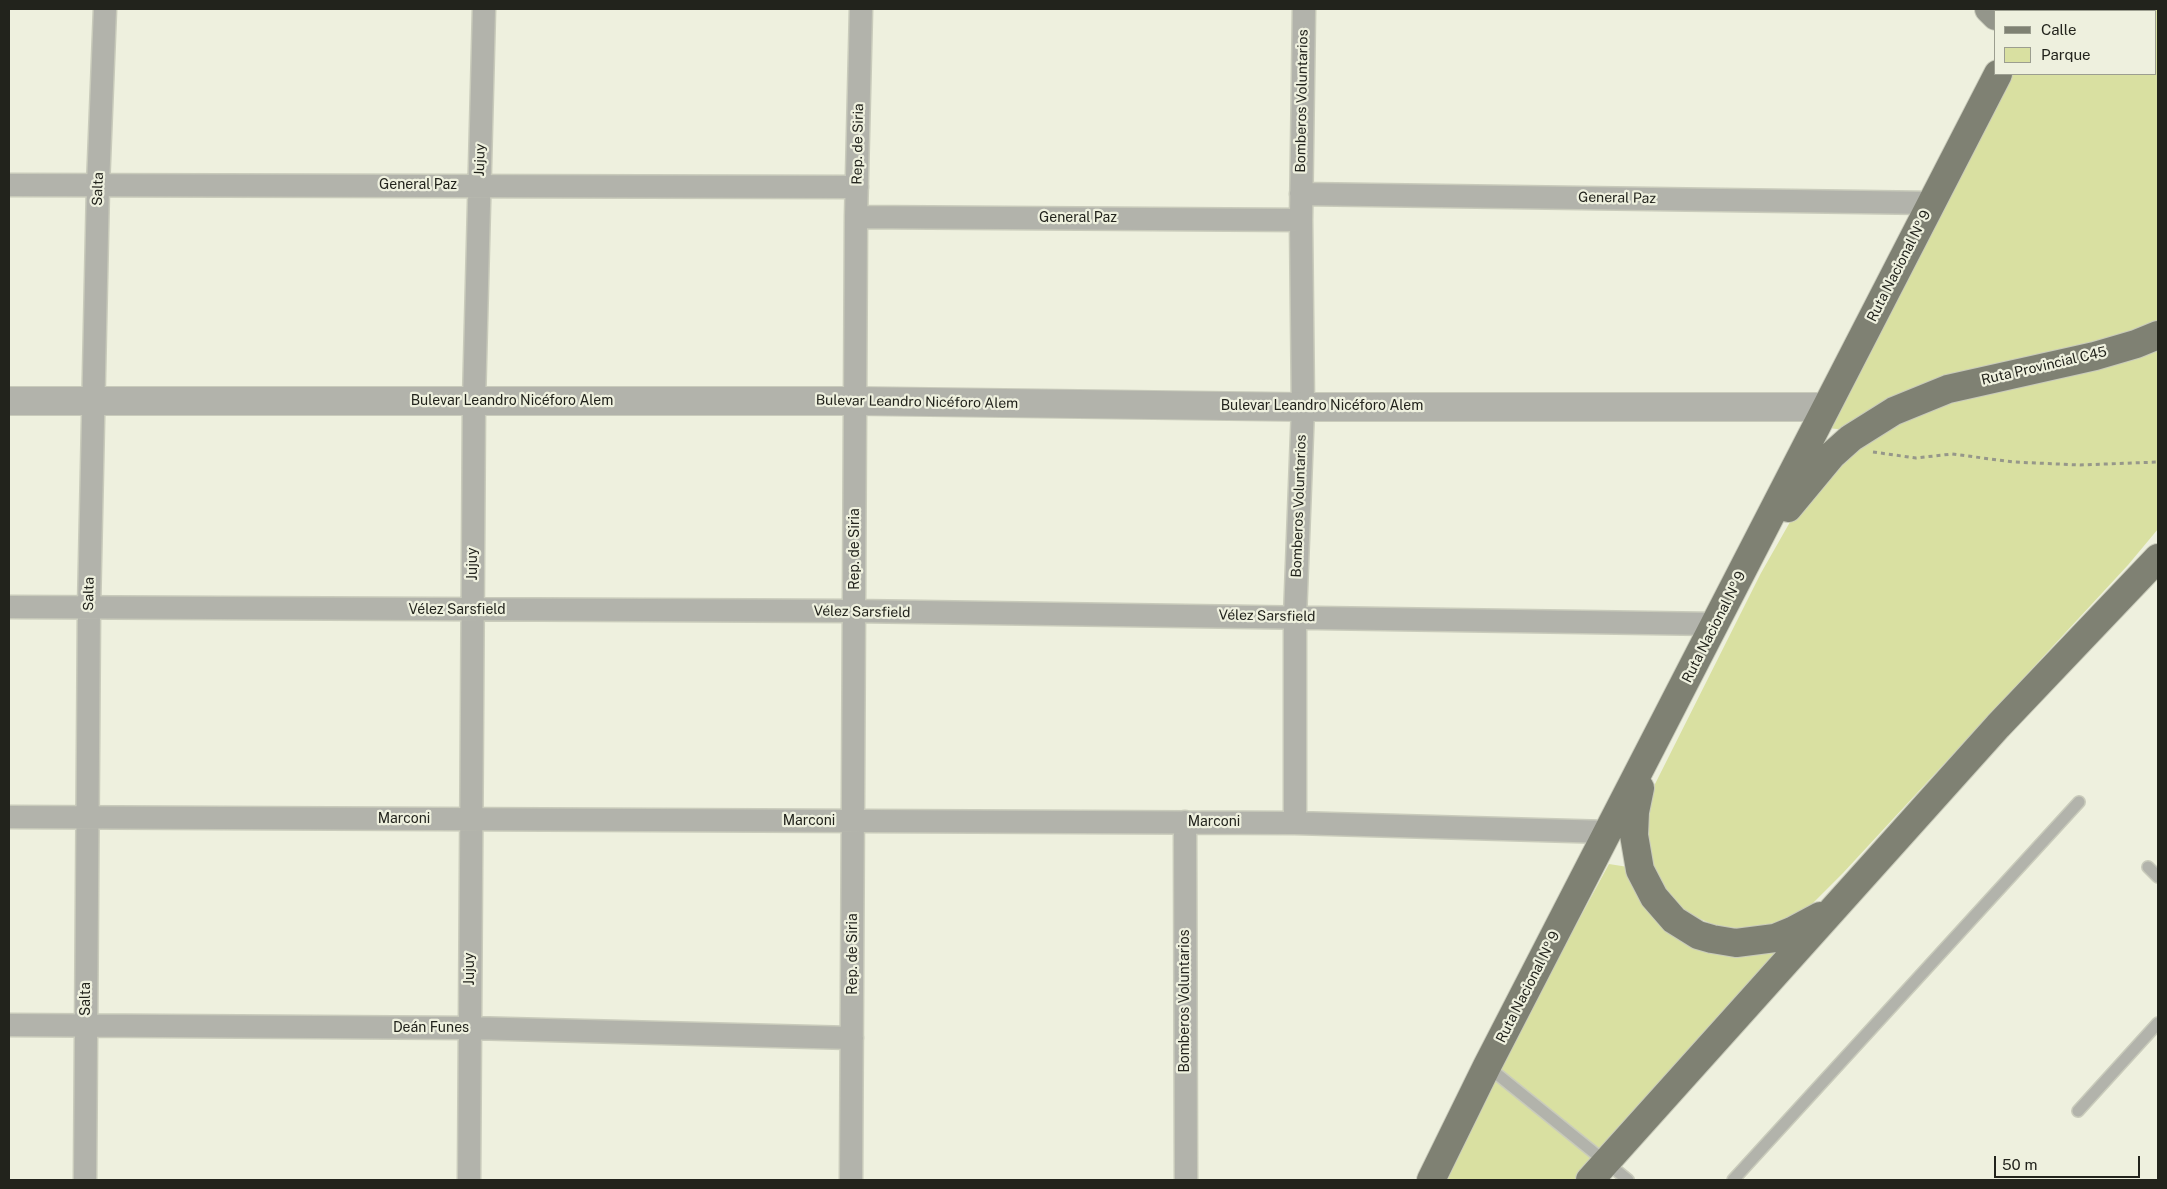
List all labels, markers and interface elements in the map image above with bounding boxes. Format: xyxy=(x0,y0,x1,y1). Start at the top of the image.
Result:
legend xyxy=(1994,10,2157,75)
text: Calle xyxy=(2041,21,2077,38)
street label: Bomberos Voluntarios xyxy=(1292,29,1312,173)
text: Parque xyxy=(2041,46,2091,63)
street label: Rep. de Siria xyxy=(849,103,867,185)
street label: Jujuy xyxy=(471,143,489,177)
street label: Salta xyxy=(89,172,107,206)
street label: General Paz xyxy=(379,177,457,193)
street label: General Paz xyxy=(1578,189,1656,207)
street label: Ruta Nacional Nº 9 xyxy=(1864,207,1934,325)
street label: General Paz xyxy=(1039,210,1117,226)
street label: Ruta Provincial C45 xyxy=(1980,343,2108,389)
street label: Bulevar Leandro Nicéforo Alem xyxy=(816,392,1018,412)
street label: Bulevar Leandro Nicéforo Alem xyxy=(411,393,613,409)
street label: Bulevar Leandro Nicéforo Alem xyxy=(1221,398,1423,414)
street label: Bomberos Voluntarios xyxy=(1288,434,1310,578)
street label: Rep. de Siria xyxy=(847,508,863,590)
street label: Jujuy xyxy=(465,548,481,580)
street label: Ruta Nacional Nº 9 xyxy=(1679,568,1749,686)
street label: Salta xyxy=(80,577,98,611)
street label: Vélez Sarsfield xyxy=(408,602,506,618)
street label: Vélez Sarsfield xyxy=(813,603,911,621)
street label: Vélez Sarsfield xyxy=(1218,607,1316,625)
street label: Marconi xyxy=(378,811,430,827)
street label: Marconi xyxy=(783,813,835,829)
street label: Marconi xyxy=(1188,814,1240,830)
street label: Rep. de Siria xyxy=(845,913,861,995)
street label: Ruta Nacional Nº 9 xyxy=(1493,928,1563,1046)
street label: Bomberos Voluntarios xyxy=(1177,929,1193,1073)
street label: Jujuy xyxy=(462,953,478,985)
street label: Salta xyxy=(78,982,94,1016)
street label: Deán Funes xyxy=(393,1020,469,1036)
scale bar xyxy=(1997,1146,2143,1178)
text: 50 m xyxy=(2002,1156,2037,1173)

